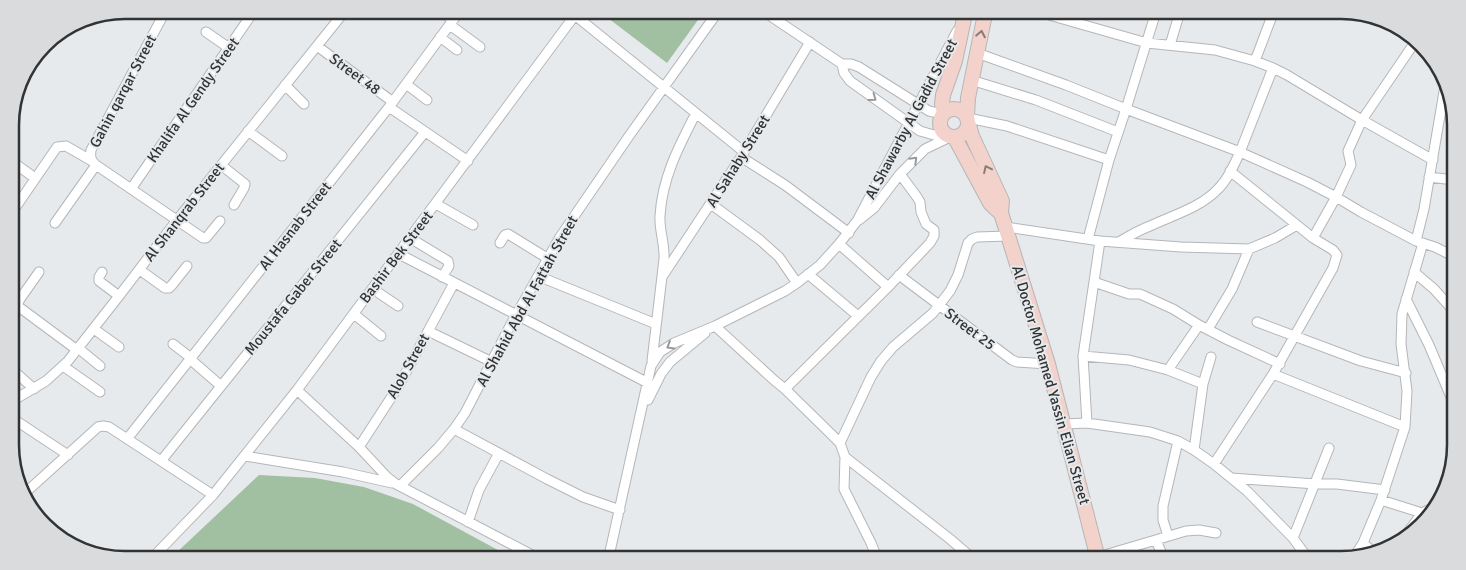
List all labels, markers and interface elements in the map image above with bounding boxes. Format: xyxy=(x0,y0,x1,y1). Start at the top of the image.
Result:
one-way arrow xyxy=(975,29,985,38)
street label: Gahin qarqar Street xyxy=(86,31,160,151)
street label: Khalifa Al Gendy Street xyxy=(143,34,243,166)
street label: Al Shawarby Al Gadid Street xyxy=(861,36,961,202)
street label: Street 48 xyxy=(326,49,384,99)
one-way arrow xyxy=(867,92,877,101)
street label: Al Sahaby Street xyxy=(702,111,774,211)
one-way arrow xyxy=(908,157,917,166)
street label: Al Shanqrab Street xyxy=(140,159,228,265)
one-way arrow xyxy=(983,165,994,174)
street label: Al Hasnab Street xyxy=(255,178,335,274)
street label: Bashir Bek Street xyxy=(355,207,437,307)
street label: Al Shahid Abd Al Fattah Street xyxy=(472,212,582,390)
street label: Moustafa Gaber Street xyxy=(241,235,345,359)
street label: Al Doctor Mohamed Yassin Elian Street xyxy=(1008,263,1094,507)
street label: Street 25 xyxy=(941,304,999,354)
street label: Alob Street xyxy=(383,330,433,402)
one-way arrow xyxy=(667,339,676,349)

